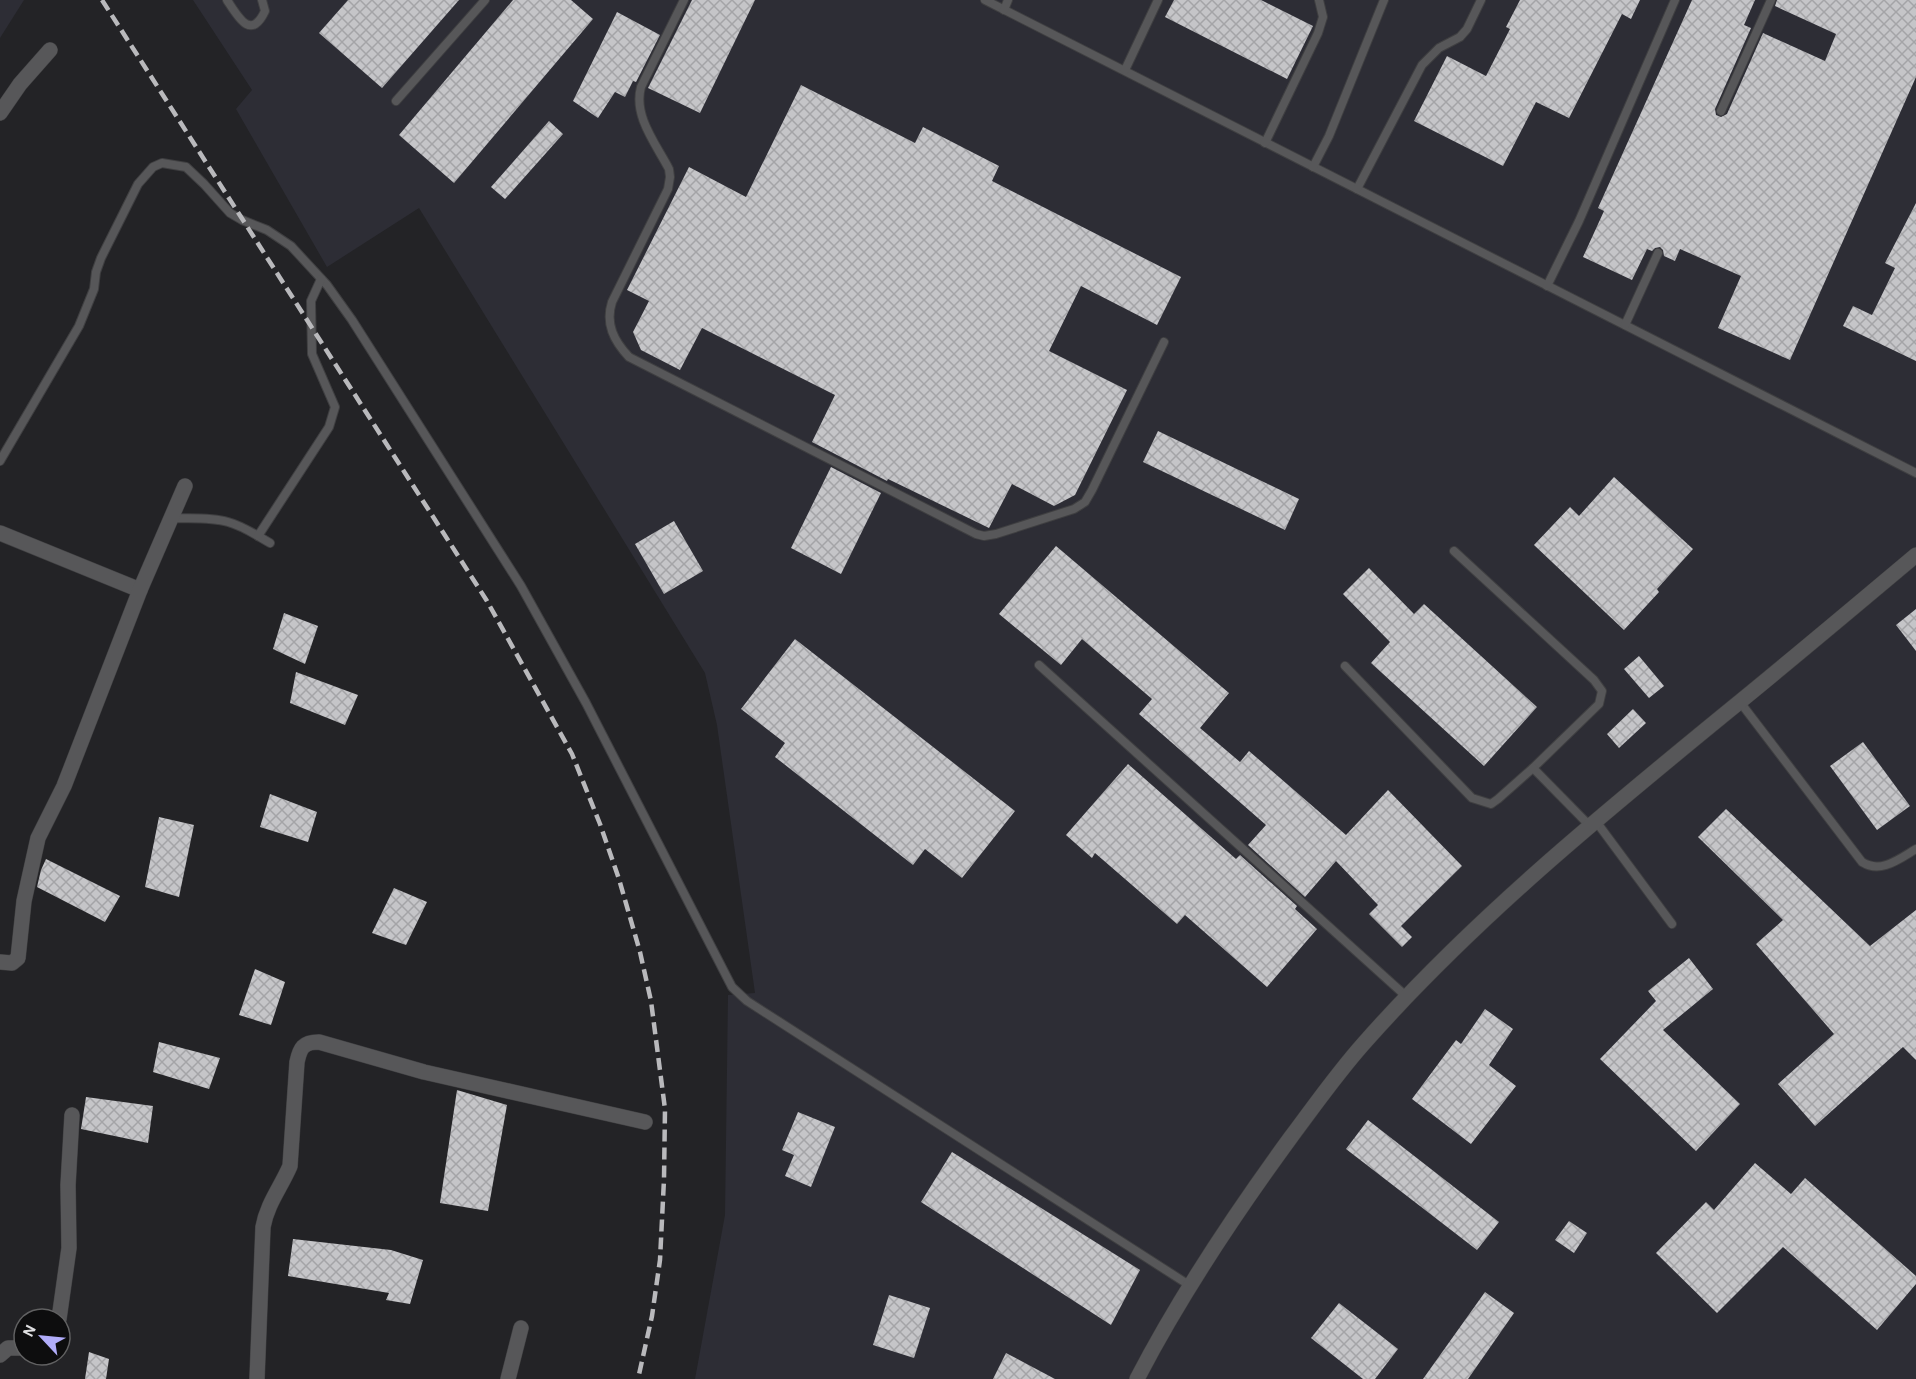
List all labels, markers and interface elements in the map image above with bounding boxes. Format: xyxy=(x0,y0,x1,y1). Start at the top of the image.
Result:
north arrow xyxy=(12,1307,72,1367)
text: N xyxy=(20,1322,39,1339)

